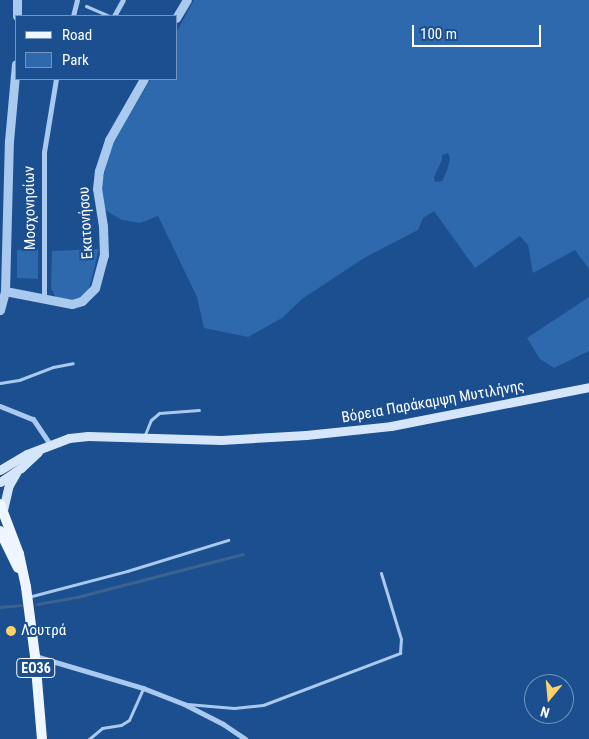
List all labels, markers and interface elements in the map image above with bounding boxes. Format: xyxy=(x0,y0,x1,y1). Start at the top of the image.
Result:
legend xyxy=(15,15,178,80)
scale bar xyxy=(414,15,543,47)
text: 100 m xyxy=(420,25,457,43)
text: Road xyxy=(62,26,92,44)
text: Park xyxy=(62,51,89,69)
street label: Μοσχονησίων xyxy=(20,166,40,250)
street label: Εκατονήσου xyxy=(75,186,97,260)
street label: Βόρεια Παράκαμψη Μυτιλήνης xyxy=(340,377,526,427)
place label: Λουτρά xyxy=(21,622,66,640)
marker: Λουτρά xyxy=(5,625,17,637)
road number: ΕΟ36 xyxy=(16,656,56,680)
north arrow xyxy=(524,674,574,724)
text: N xyxy=(538,703,551,721)

